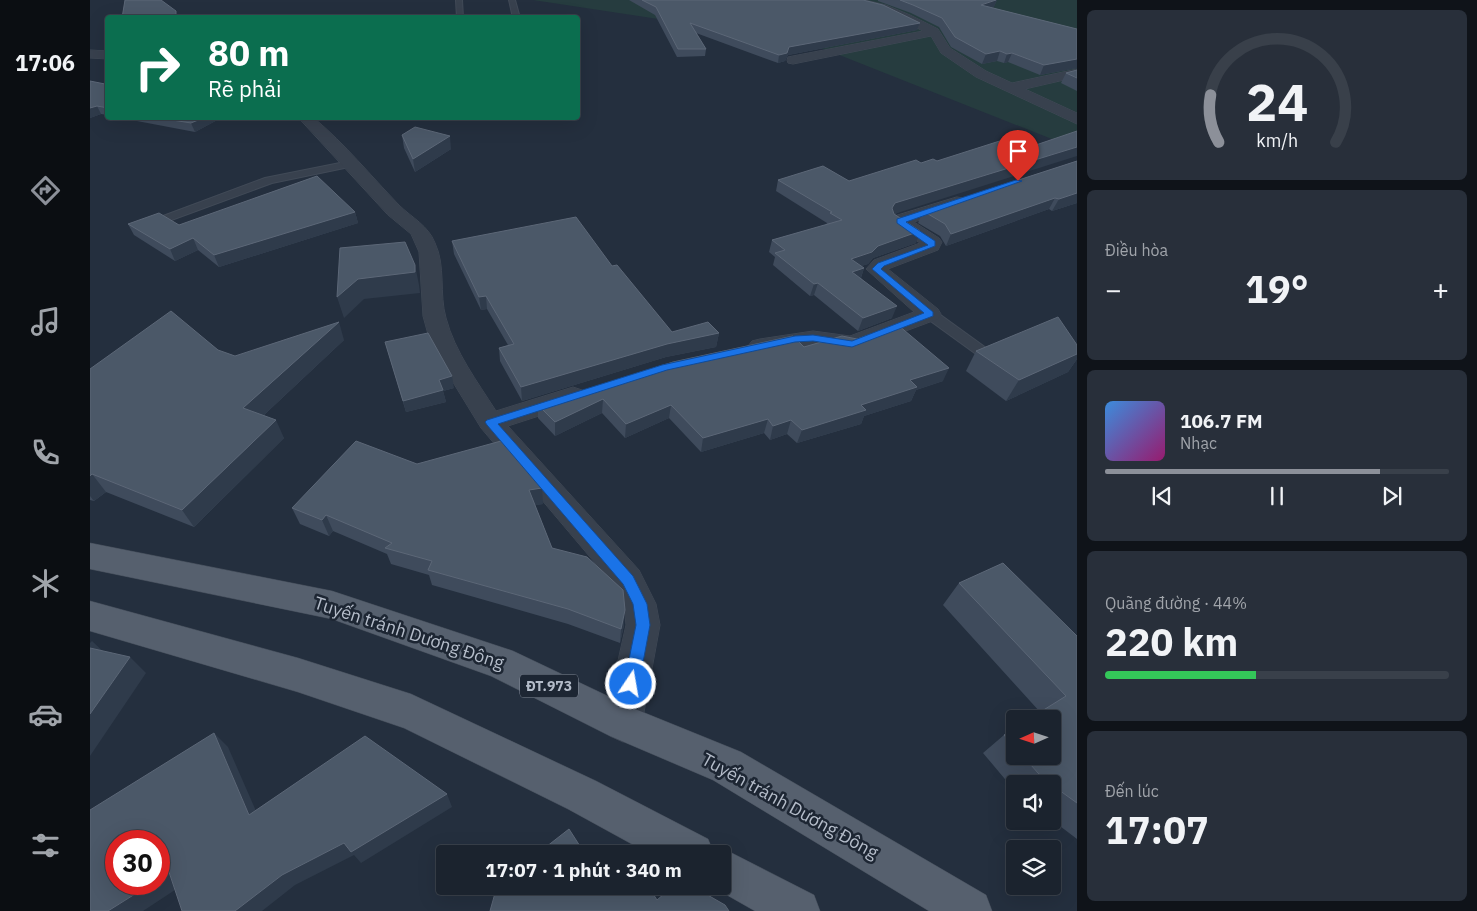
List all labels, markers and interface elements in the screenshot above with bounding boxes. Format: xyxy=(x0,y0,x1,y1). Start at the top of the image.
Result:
text: 80 m xyxy=(208,30,290,76)
icon: right xyxy=(125,35,190,100)
text: 17:06 xyxy=(15,48,75,77)
text: 24 xyxy=(1246,68,1308,135)
text: Rẽ phải xyxy=(208,74,282,103)
text: km/h xyxy=(1256,129,1298,152)
pin xyxy=(997,130,1039,181)
icon: arrive xyxy=(1004,137,1032,165)
icon: directions xyxy=(28,173,63,208)
text: Điều hòa xyxy=(1105,240,1168,260)
text: 19° xyxy=(1245,264,1309,313)
text: − xyxy=(1105,271,1122,308)
text: + xyxy=(1432,271,1449,308)
icon: music xyxy=(28,304,63,339)
text: 106.7 FM xyxy=(1180,409,1263,433)
text: Nhạc xyxy=(1180,433,1217,453)
icon: phone xyxy=(28,435,63,470)
icon: previous xyxy=(1148,482,1176,510)
icon: pause xyxy=(1263,482,1291,510)
icon: next xyxy=(1378,482,1406,510)
icon: climate xyxy=(28,566,63,601)
street label: Tuyến tránh Dương Đông xyxy=(311,591,507,674)
text: Quãng đường · 44% xyxy=(1105,593,1247,613)
text: 220 km xyxy=(1105,617,1238,666)
position arrow xyxy=(604,657,656,709)
road number: ĐT.973 xyxy=(520,674,578,698)
icon: car xyxy=(28,697,63,732)
north arrow xyxy=(1006,710,1061,765)
map controls xyxy=(1006,710,1061,895)
street label: Tuyến tránh Dương Đông xyxy=(698,747,883,864)
button: sound xyxy=(1006,775,1061,830)
text: Đến lúc xyxy=(1105,781,1159,801)
text: 17:07 xyxy=(1105,805,1209,854)
icon: filters xyxy=(28,828,63,863)
speed limit sign: 30 xyxy=(105,830,170,895)
button: layers xyxy=(1006,840,1061,895)
text: 17:07 · 1 phút · 340 m xyxy=(485,858,682,882)

